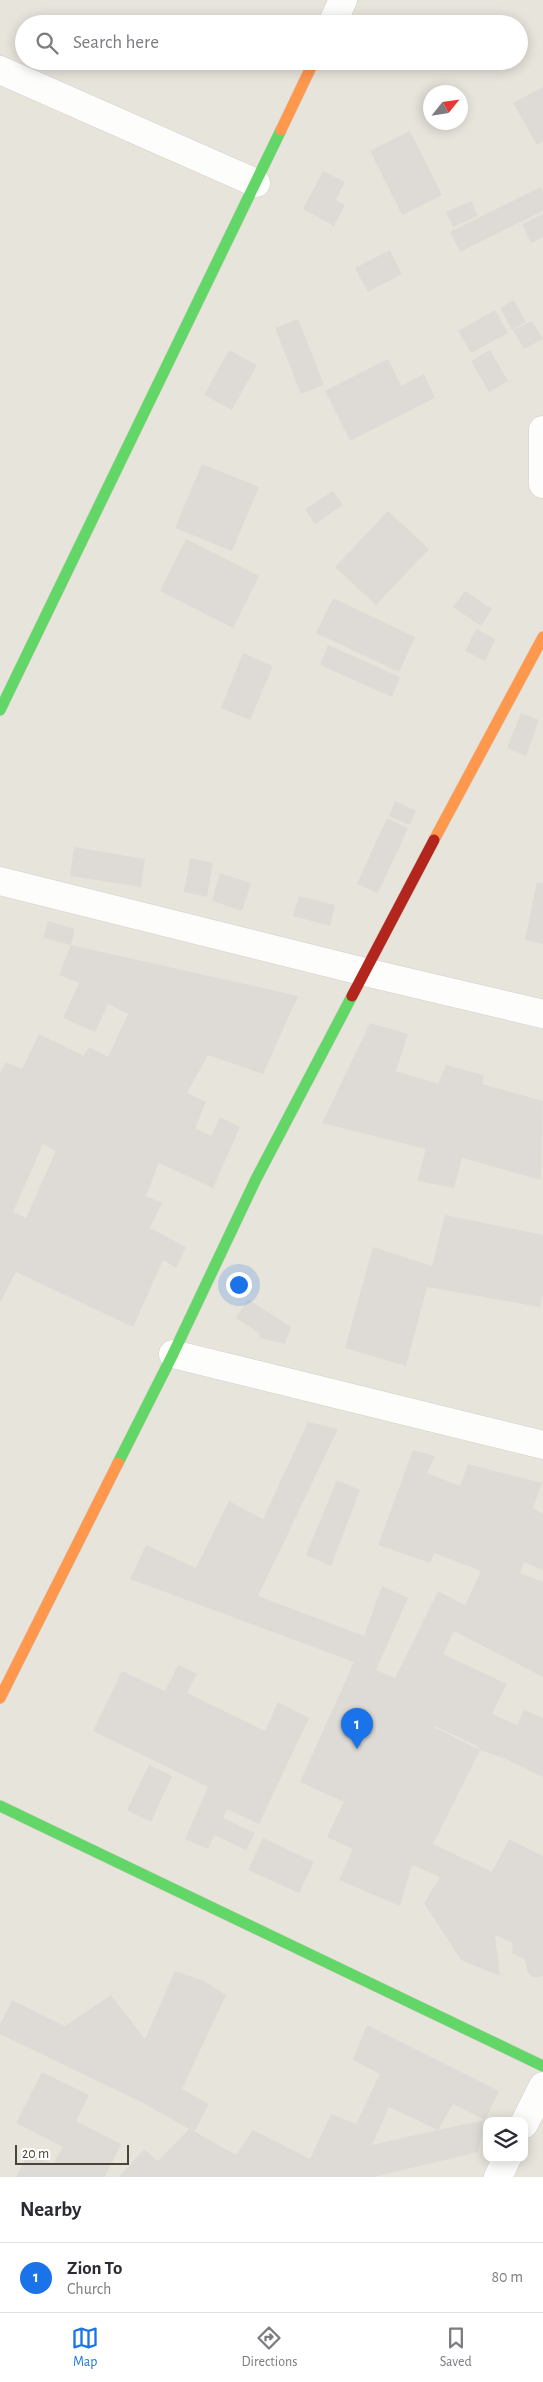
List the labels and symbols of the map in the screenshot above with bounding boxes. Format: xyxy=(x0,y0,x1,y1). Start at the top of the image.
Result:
north arrow xyxy=(423,85,468,130)
your location xyxy=(226,1272,252,1298)
pin: 1 xyxy=(341,1708,373,1749)
scale bar xyxy=(15,2142,129,2165)

